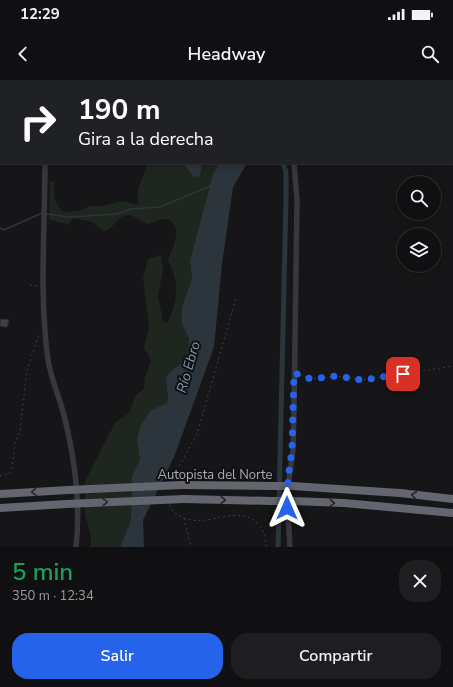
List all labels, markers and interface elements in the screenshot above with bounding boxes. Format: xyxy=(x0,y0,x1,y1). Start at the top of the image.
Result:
text: 12:29 xyxy=(20,4,60,24)
text: Headway xyxy=(188,42,265,66)
icon: back xyxy=(12,43,34,65)
icon: search xyxy=(419,43,441,65)
text: 190 m xyxy=(78,91,161,129)
icon: right xyxy=(12,96,64,148)
text: Gira a la derecha xyxy=(78,127,214,151)
map controls xyxy=(397,176,441,272)
button: search xyxy=(397,176,441,220)
button: layers xyxy=(397,228,441,272)
water label: Río Ebro xyxy=(172,339,205,395)
pin xyxy=(386,357,420,391)
icon: arrive xyxy=(392,363,414,385)
street label: Autopista del Norte xyxy=(158,466,273,484)
one-way arrow xyxy=(31,487,37,496)
position arrow xyxy=(266,487,308,529)
one-way arrow xyxy=(411,490,417,499)
one-way arrow xyxy=(220,496,226,504)
one-way arrow xyxy=(102,498,108,506)
one-way arrow xyxy=(329,498,335,507)
text: 5 min xyxy=(12,556,73,588)
button: close xyxy=(399,560,441,602)
text: 350 m · 12:34 xyxy=(12,587,94,605)
button: Salir xyxy=(12,633,223,679)
button: Compartir xyxy=(231,633,441,679)

